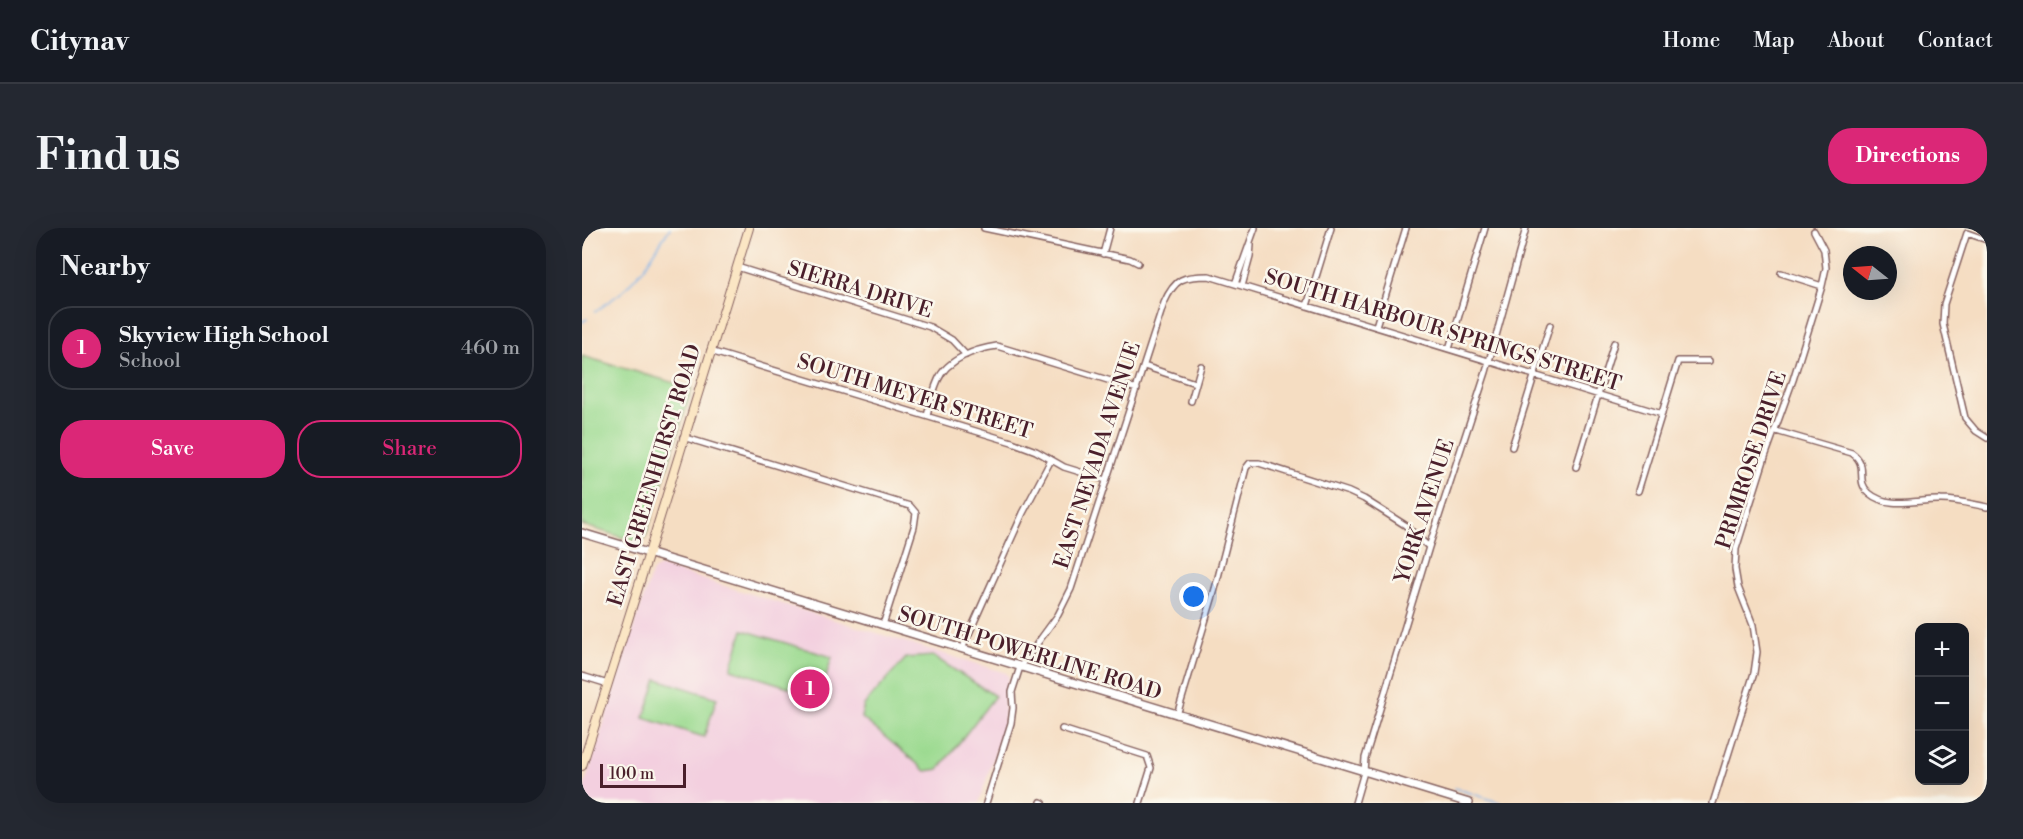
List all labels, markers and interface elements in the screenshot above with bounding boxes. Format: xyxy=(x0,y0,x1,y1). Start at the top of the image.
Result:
text: Citynav xyxy=(30,24,129,59)
text: Home xyxy=(1663,28,1720,54)
text: Map xyxy=(1753,28,1795,54)
text: About xyxy=(1828,28,1885,54)
text: Contact xyxy=(1918,28,1993,54)
button: Directions xyxy=(1828,128,1987,184)
text: Find us xyxy=(36,130,180,183)
north arrow xyxy=(1843,246,1897,300)
text: Nearby xyxy=(60,251,150,283)
street label: SIERRA DRIVE xyxy=(784,256,935,324)
street label: SOUTH HARBOUR SPRINGS STREET xyxy=(1261,264,1624,398)
text: Skyview High School xyxy=(119,322,329,349)
text: 1 xyxy=(77,336,86,361)
text: 460 m xyxy=(461,336,520,361)
street label: EAST NEVADA AVENUE xyxy=(1049,339,1147,572)
street label: EAST GREENHURST ROAD xyxy=(603,341,707,609)
text: School xyxy=(119,349,181,374)
street label: SOUTH MEYER STREET xyxy=(794,349,1036,445)
street label: PRIMROSE DRIVE xyxy=(1711,368,1793,552)
button: Save xyxy=(60,420,285,478)
button: Share xyxy=(297,420,522,478)
street label: YORK AVENUE xyxy=(1389,436,1461,588)
your location xyxy=(1179,582,1208,611)
street label: SOUTH POWERLINE ROAD xyxy=(895,601,1165,707)
map controls xyxy=(1915,623,1969,785)
button: + xyxy=(1915,623,1969,677)
pin: 1 xyxy=(790,666,830,712)
button: − xyxy=(1915,677,1969,731)
button: layers xyxy=(1915,731,1969,785)
scale bar xyxy=(600,761,686,788)
text: 100 m xyxy=(609,764,654,784)

